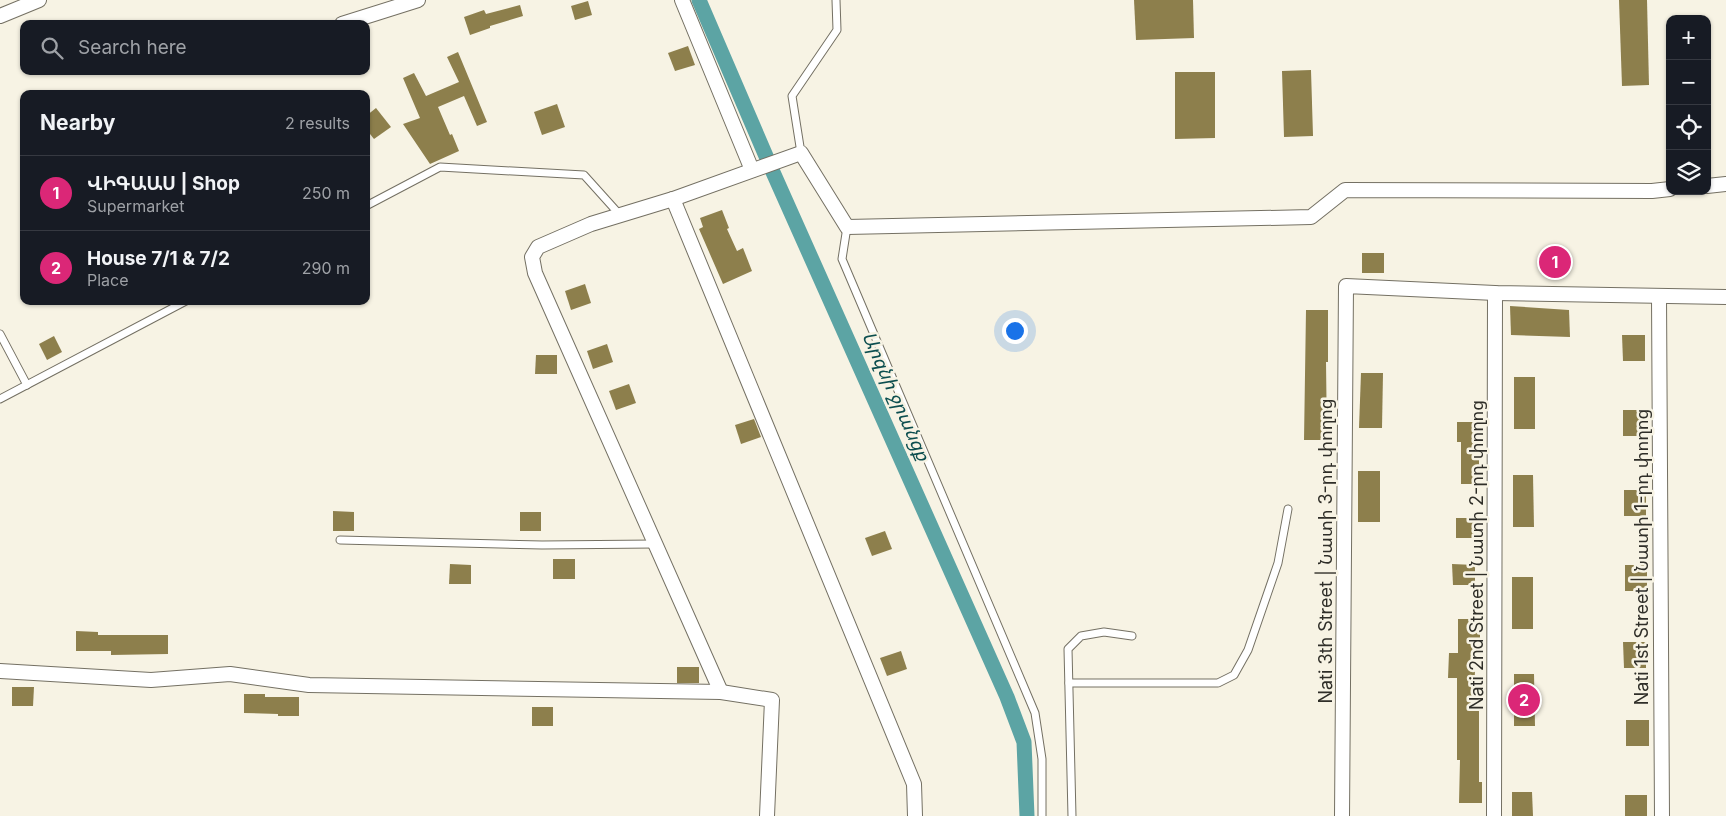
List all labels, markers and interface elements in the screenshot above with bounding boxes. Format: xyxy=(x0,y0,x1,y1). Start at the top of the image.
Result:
map controls xyxy=(1666,15,1711,195)
button: + xyxy=(1666,15,1711,60)
search box xyxy=(20,20,370,75)
icon: search xyxy=(38,34,66,62)
text: Search here xyxy=(78,36,187,59)
button: − xyxy=(1666,60,1711,105)
button: locate xyxy=(1666,105,1711,150)
text: Nearby xyxy=(40,110,115,135)
text: 2 results xyxy=(285,113,350,133)
button: layers xyxy=(1666,150,1711,195)
text: ՎԻԳԱԱՍ | Shop xyxy=(87,172,240,195)
text: 1 xyxy=(53,183,59,203)
text: 250 m xyxy=(302,183,350,203)
text: Supermarket xyxy=(87,196,184,216)
pin: 1 xyxy=(1539,243,1571,281)
text: House 7/1 & 7/2 xyxy=(87,247,230,270)
text: 2 xyxy=(51,258,61,278)
text: 290 m xyxy=(302,258,350,278)
text: Place xyxy=(87,270,129,290)
your location xyxy=(1002,318,1028,344)
water label: Արզնի ջրանցք xyxy=(857,328,935,465)
street label: Nati 3th Street | Նատի 3-րդ փողոց xyxy=(1314,398,1336,704)
street label: Nati 2nd Street | Նատի 2-րդ փողոց xyxy=(1465,400,1487,710)
street label: Nati 1st Street | Նատի 1-րդ փողոց xyxy=(1630,409,1652,705)
pin: 2 xyxy=(1508,681,1540,719)

